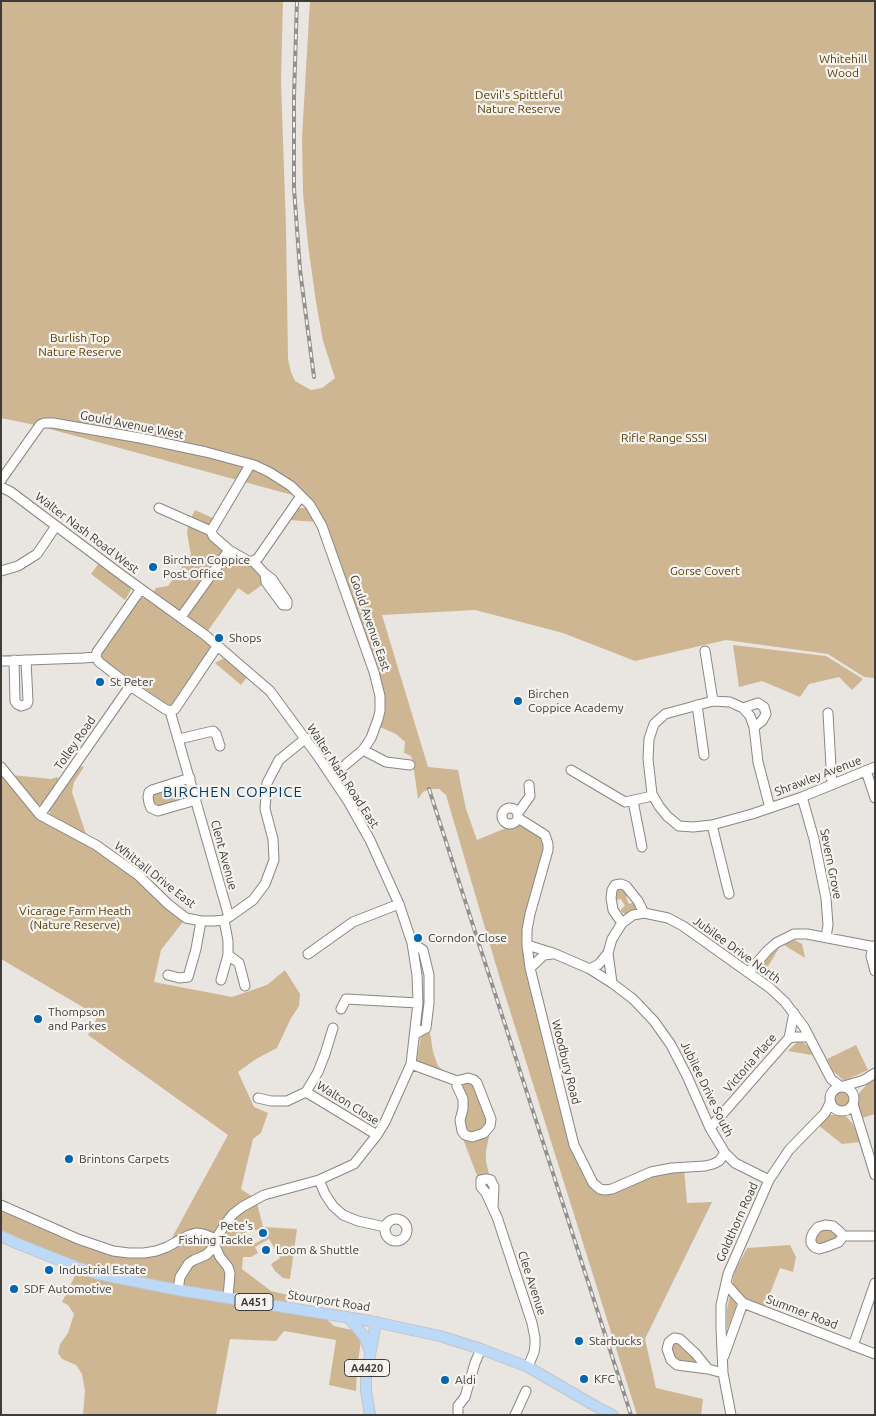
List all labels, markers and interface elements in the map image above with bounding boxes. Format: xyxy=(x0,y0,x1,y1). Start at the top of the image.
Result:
park label: Whitehill Wood xyxy=(819,52,867,80)
park label: Devil's Spittleful Nature Reserve xyxy=(475,88,563,116)
park label: Burlish Top Nature Reserve xyxy=(38,331,122,359)
street label: Gould Avenue West xyxy=(79,408,185,442)
park label: Rifle Range SSSI xyxy=(621,431,707,445)
street label: Walter Nash Road West xyxy=(32,489,142,577)
place label: Birchen Coppice Post Office xyxy=(163,553,250,581)
marker: Birchen Coppice Post Office xyxy=(147,561,159,573)
park label: Gorse Covert xyxy=(670,564,740,578)
street label: Gould Avenue East xyxy=(347,573,393,673)
place label: Shops xyxy=(229,631,261,645)
marker: Shops xyxy=(213,632,225,644)
place label: St Peter xyxy=(110,675,153,689)
marker: St Peter xyxy=(94,676,106,688)
place label: Birchen Coppice Academy xyxy=(528,687,624,715)
marker: Birchen Coppice Academy xyxy=(512,695,524,707)
street label: Tolley Road xyxy=(51,713,99,773)
street label: Walter Nash Road East xyxy=(304,721,382,831)
street label: Shrawley Avenue xyxy=(773,753,863,799)
district label: BIRCHEN COPPICE xyxy=(161,783,305,801)
street label: Clent Avenue xyxy=(208,818,240,892)
street label: Severn Grove xyxy=(817,828,845,900)
street label: Whittall Drive East xyxy=(111,839,199,911)
park label: Vicarage Farm Heath (Nature Reserve) xyxy=(19,904,131,932)
street label: Jubilee Drive North xyxy=(690,913,784,987)
place label: Corndon Close xyxy=(428,931,507,945)
marker: Corndon Close xyxy=(412,932,424,944)
place label: Thompson and Parkes xyxy=(48,1005,106,1033)
marker: Thompson and Parkes xyxy=(32,1013,44,1025)
street label: Woodbury Road xyxy=(549,1018,583,1106)
street label: Victoria Place xyxy=(721,1031,779,1095)
street label: Jubilee Drive South xyxy=(678,1039,736,1139)
street label: Walton Close xyxy=(314,1078,382,1128)
place label: Brintons Carpets xyxy=(79,1152,169,1166)
marker: Brintons Carpets xyxy=(63,1153,75,1165)
street label: Goldthorn Road xyxy=(713,1180,761,1264)
place label: Pete's Fishing Tackle xyxy=(179,1219,253,1247)
marker: Pete's Fishing Tackle xyxy=(257,1227,269,1239)
place label: Loom & Shuttle xyxy=(276,1243,359,1257)
marker: Loom & Shuttle xyxy=(260,1244,272,1256)
street label: Clee Avenue xyxy=(515,1249,549,1317)
place label: Industrial Estate xyxy=(59,1263,146,1277)
marker: Industrial Estate xyxy=(43,1264,55,1276)
place label: SDF Automotive xyxy=(24,1282,112,1296)
marker: SDF Automotive xyxy=(8,1283,20,1295)
street label: Stourport Road xyxy=(287,1287,371,1315)
street label: Summer Road xyxy=(764,1292,840,1332)
road number: A451 xyxy=(235,1294,273,1310)
place label: Starbucks xyxy=(589,1334,641,1348)
marker: Starbucks xyxy=(573,1335,585,1347)
road number: A4420 xyxy=(344,1360,390,1376)
place label: KFC xyxy=(594,1372,615,1386)
place label: Aldi xyxy=(455,1373,476,1387)
marker: KFC xyxy=(578,1373,590,1385)
marker: Aldi xyxy=(439,1374,451,1386)

